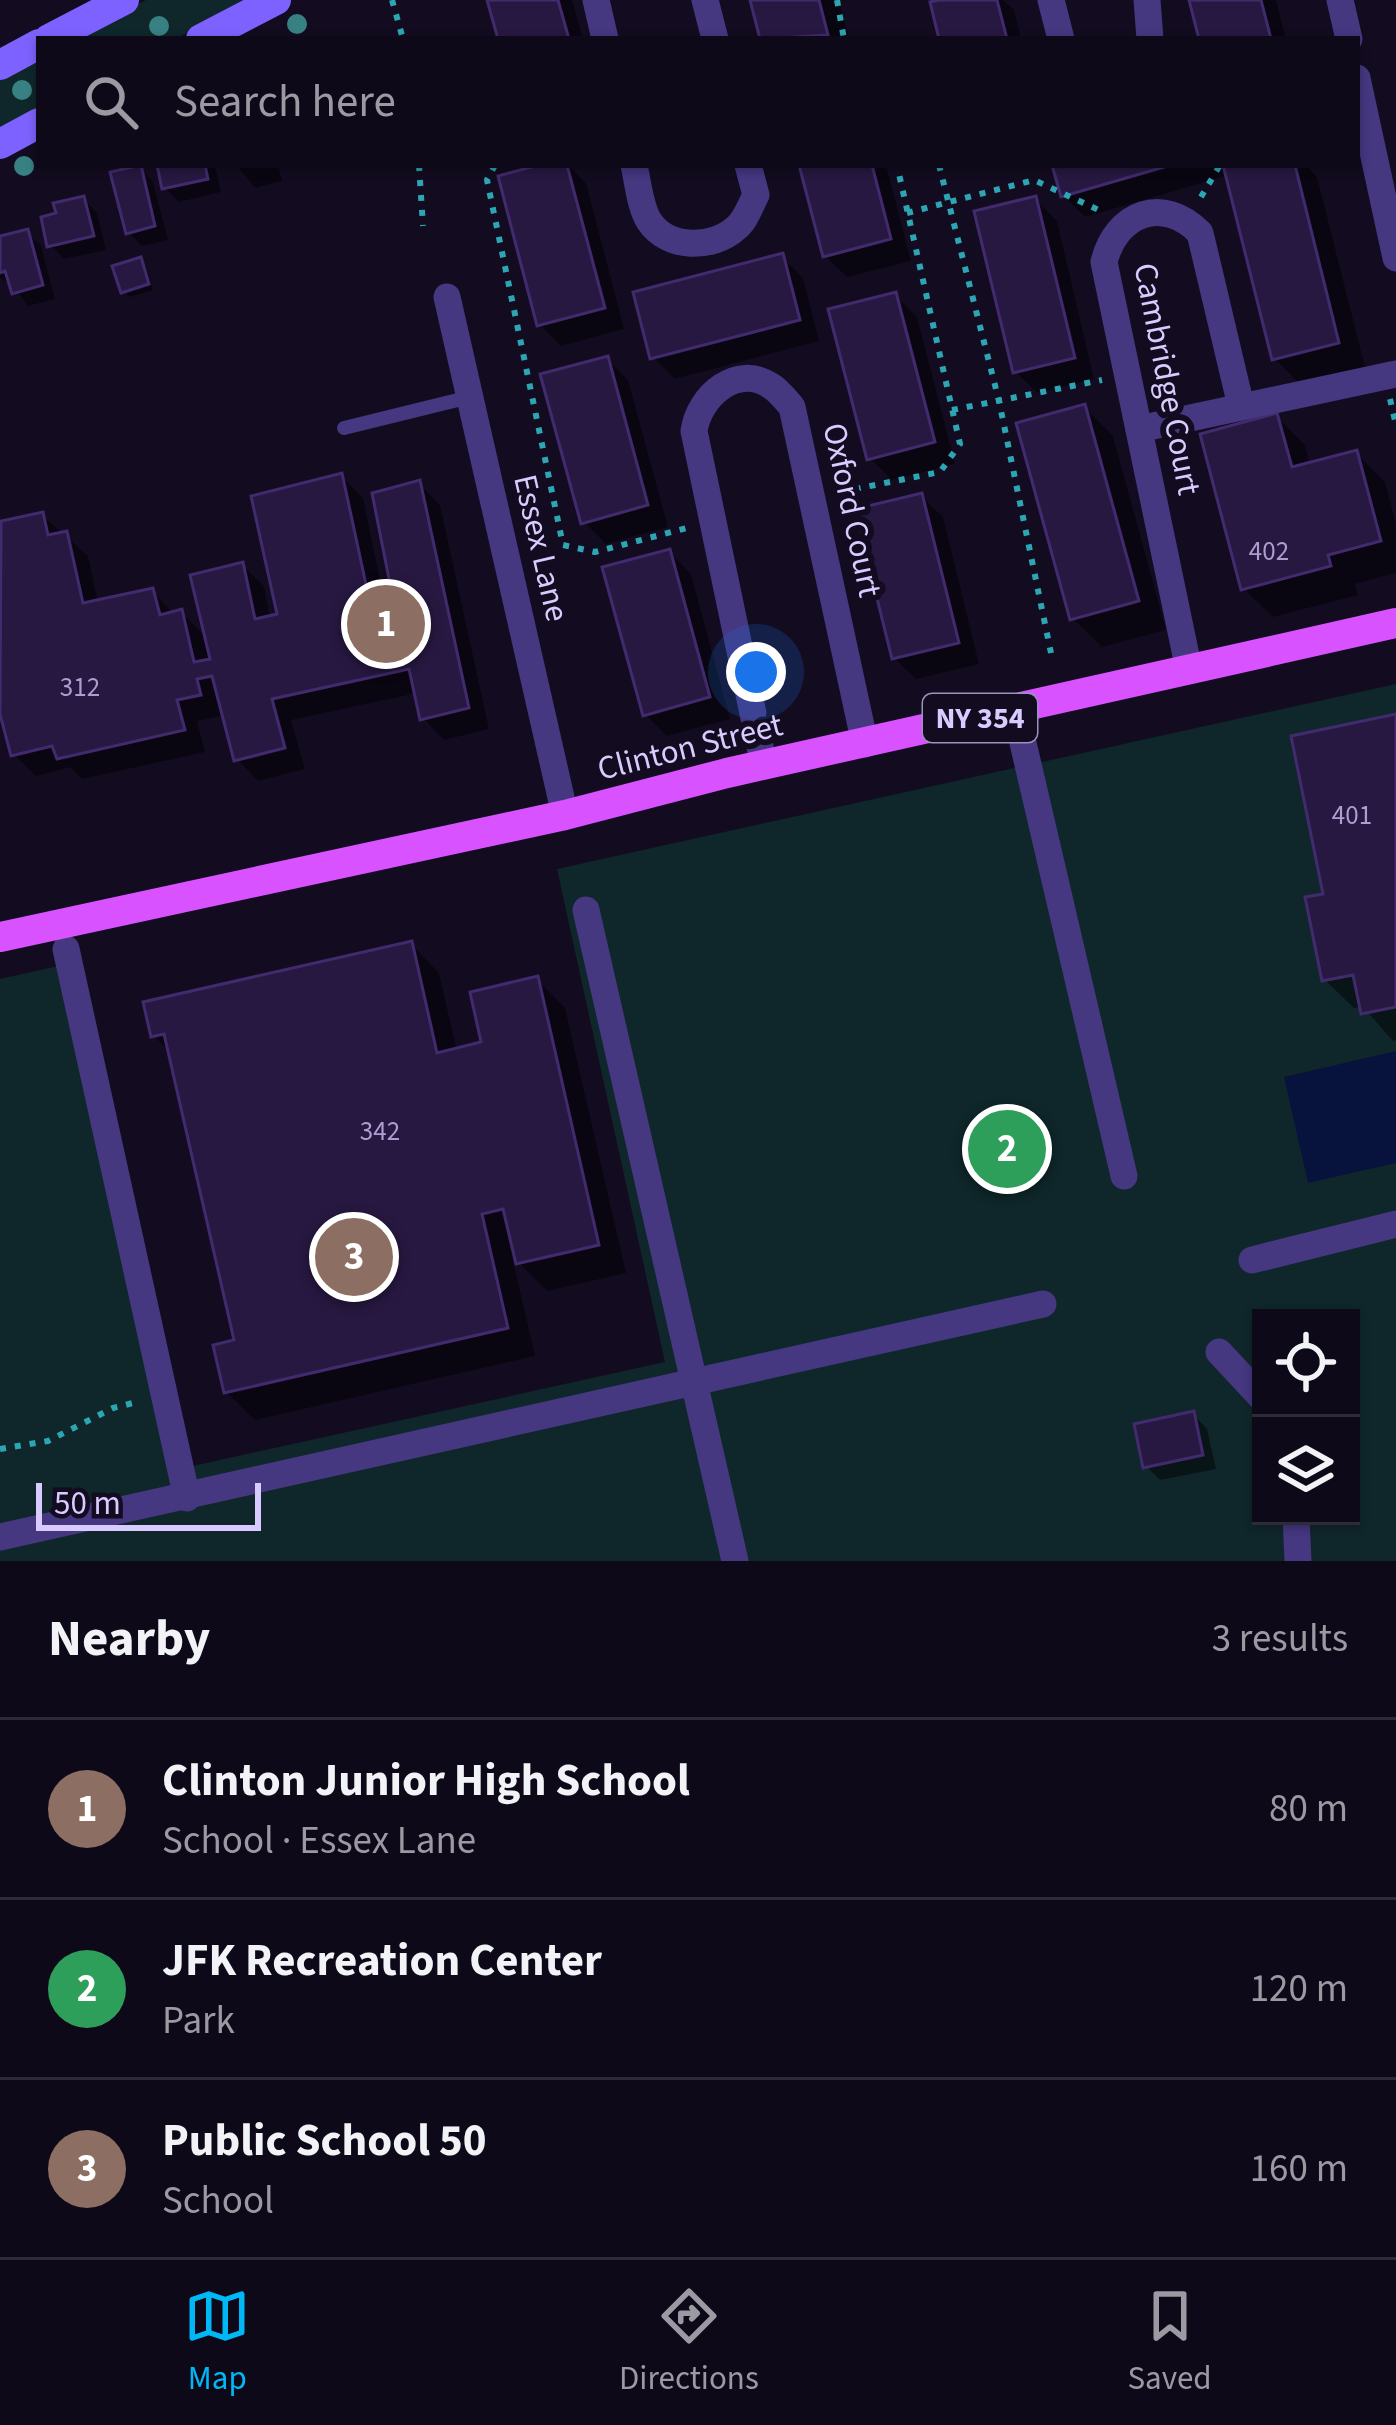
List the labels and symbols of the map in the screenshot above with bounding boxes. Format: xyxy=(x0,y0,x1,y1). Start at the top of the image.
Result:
street label: Cambridge Court xyxy=(1121,259,1213,499)
street label: Oxford Court xyxy=(811,419,893,601)
street label: Essex Lane xyxy=(501,470,581,626)
house number: 402 xyxy=(1249,532,1289,571)
pin: 1 xyxy=(347,579,425,669)
your location xyxy=(726,642,786,702)
house number: 312 xyxy=(60,668,100,707)
road number: NY 354 xyxy=(923,694,1037,742)
street label: Clinton Street xyxy=(592,701,788,793)
house number: 401 xyxy=(1332,796,1372,835)
pin: 2 xyxy=(968,1104,1046,1194)
house number: 342 xyxy=(360,1112,400,1151)
pin: 3 xyxy=(315,1212,393,1302)
scale bar xyxy=(36,1477,261,1530)

